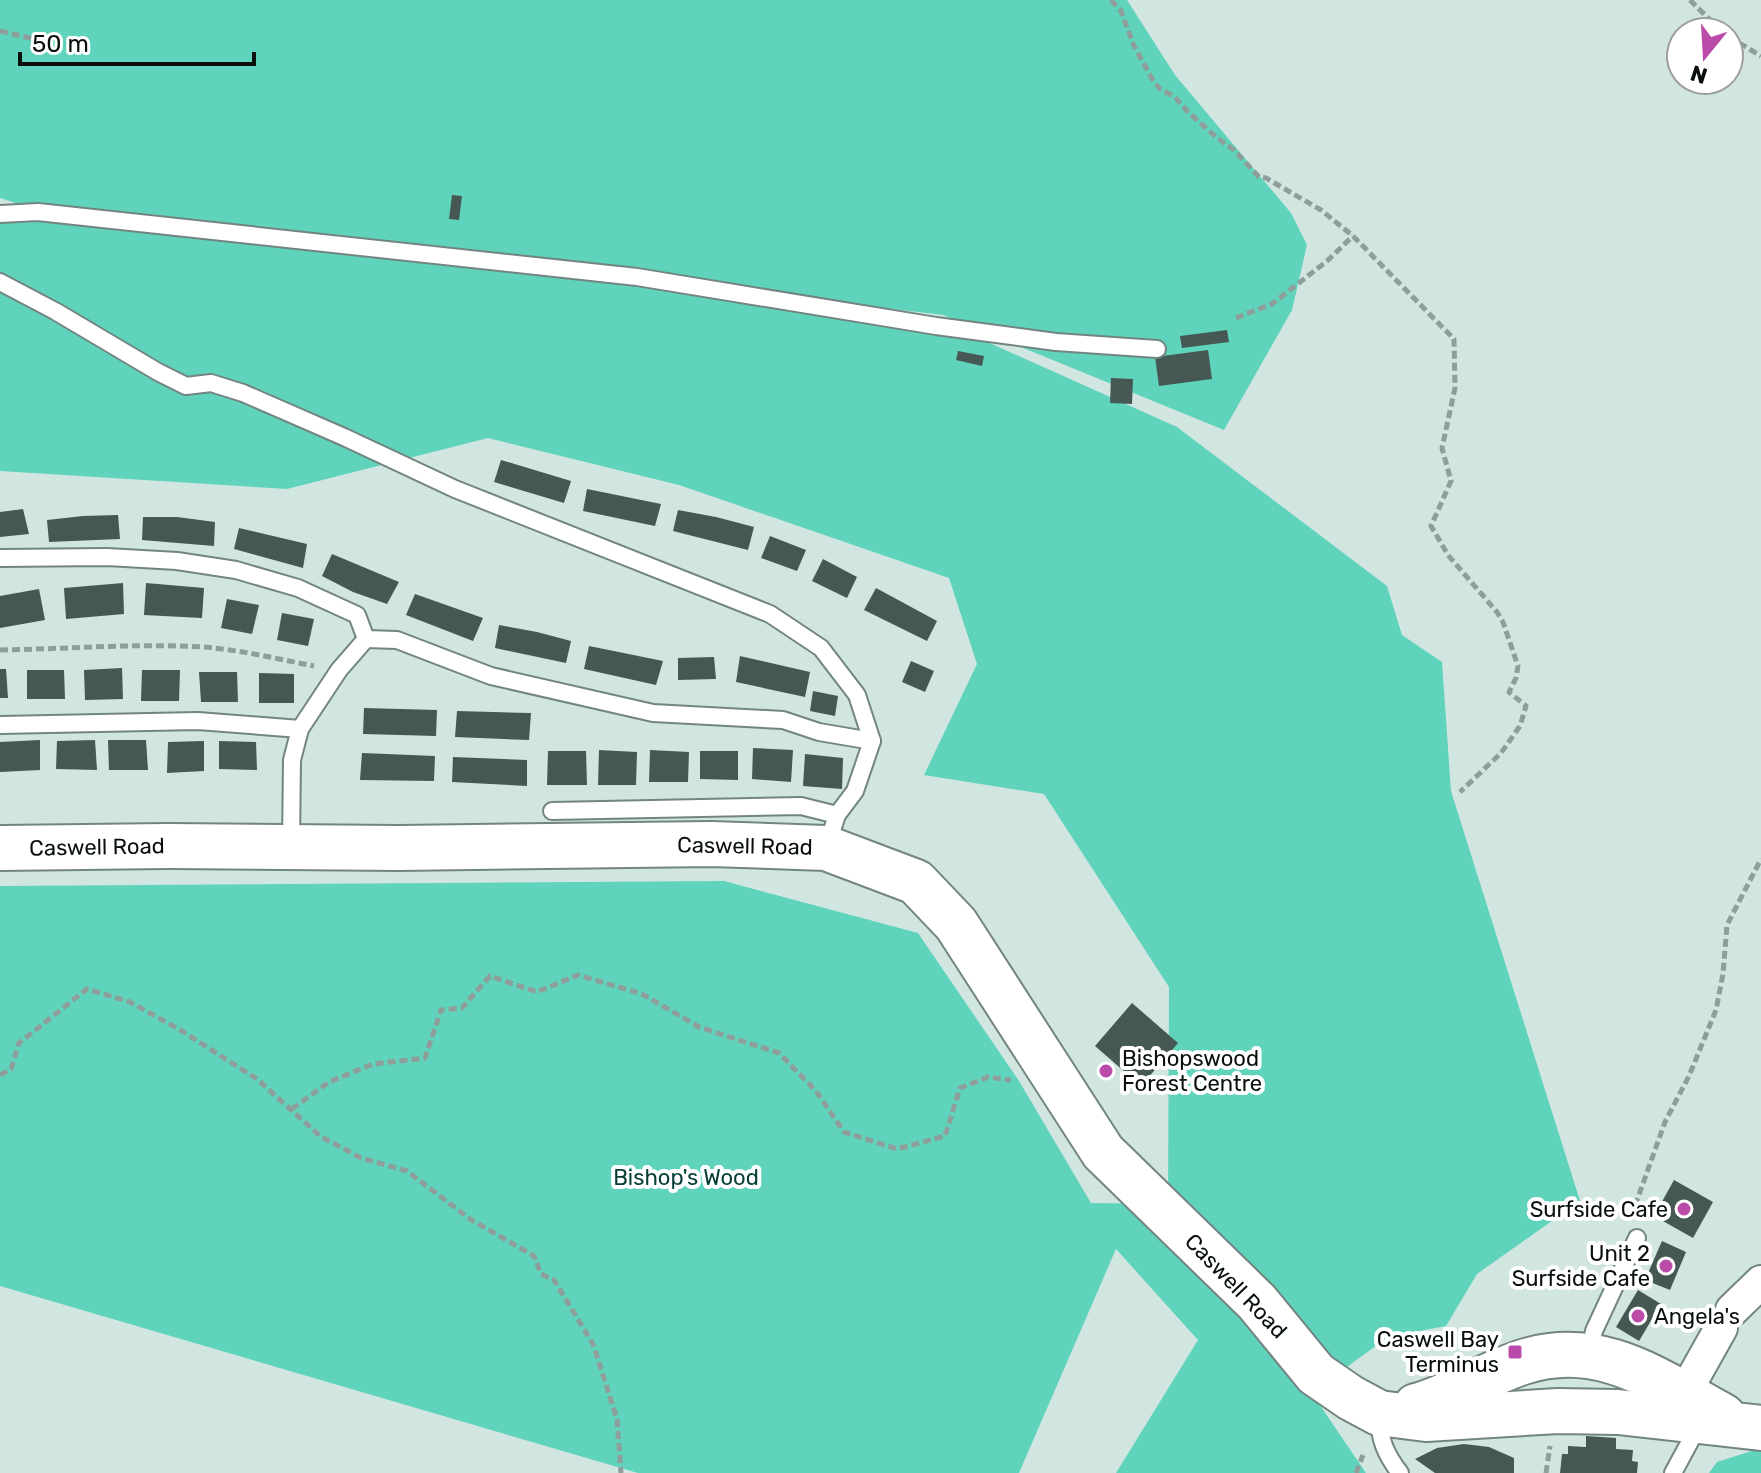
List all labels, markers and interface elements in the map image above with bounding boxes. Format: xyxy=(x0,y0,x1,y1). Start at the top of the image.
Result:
scale bar xyxy=(20,16,254,66)
north arrow xyxy=(1665,16,1745,96)
text: 50 m xyxy=(32,30,89,58)
text: N xyxy=(1687,59,1711,90)
street label: Caswell Road xyxy=(677,831,813,861)
street label: Caswell Road xyxy=(29,832,165,862)
place label: Bishopswood Forest Centre xyxy=(1122,1045,1262,1097)
marker: Bishopswood Forest Centre xyxy=(1097,1062,1115,1080)
park label: Bishop's Wood xyxy=(613,1164,759,1191)
place label: Surfside Cafe xyxy=(1530,1196,1668,1223)
marker: Surfside Cafe xyxy=(1675,1200,1693,1218)
street label: Caswell Road xyxy=(1179,1228,1293,1344)
place label: Unit 2 Surfside Cafe xyxy=(1512,1240,1650,1292)
marker: Unit 2 Surfside Cafe xyxy=(1657,1257,1675,1275)
place label: Angela's xyxy=(1654,1303,1740,1330)
marker: Angela's xyxy=(1629,1307,1647,1325)
place label: Caswell Bay Terminus xyxy=(1377,1326,1499,1378)
marker: Caswell Bay Terminus xyxy=(1506,1343,1524,1361)

